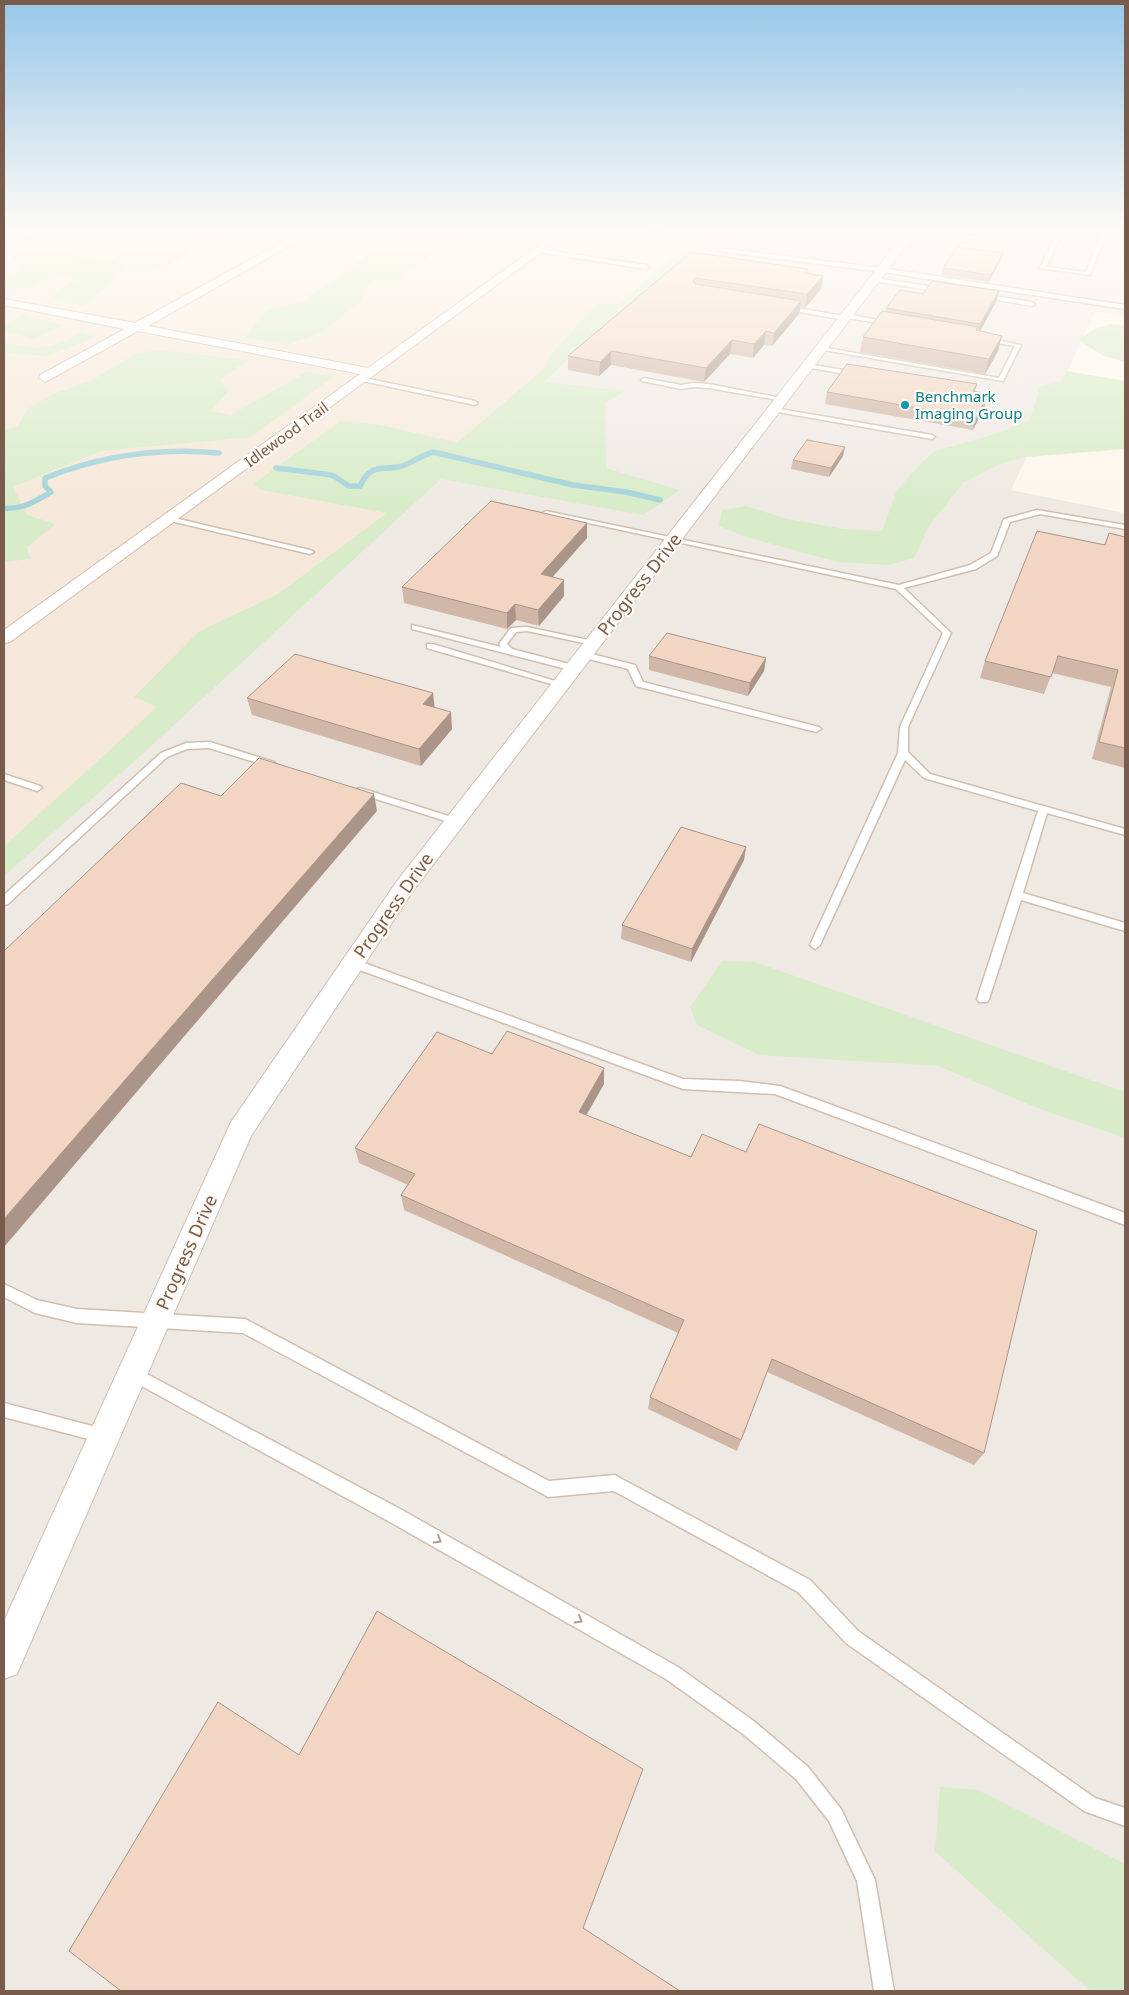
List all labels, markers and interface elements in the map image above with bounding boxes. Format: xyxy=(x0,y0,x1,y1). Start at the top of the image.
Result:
place label: Benchmark Imaging Group xyxy=(915,386,1022,423)
street label: Idlewood Trail xyxy=(240,397,332,471)
marker: Benchmark Imaging Group xyxy=(899,399,911,411)
street label: Progress Drive xyxy=(591,528,687,640)
street label: Progress Drive xyxy=(348,847,438,963)
street label: Progress Drive xyxy=(150,1191,222,1313)
one-way arrow xyxy=(433,1534,442,1544)
one-way arrow xyxy=(574,1614,583,1624)

